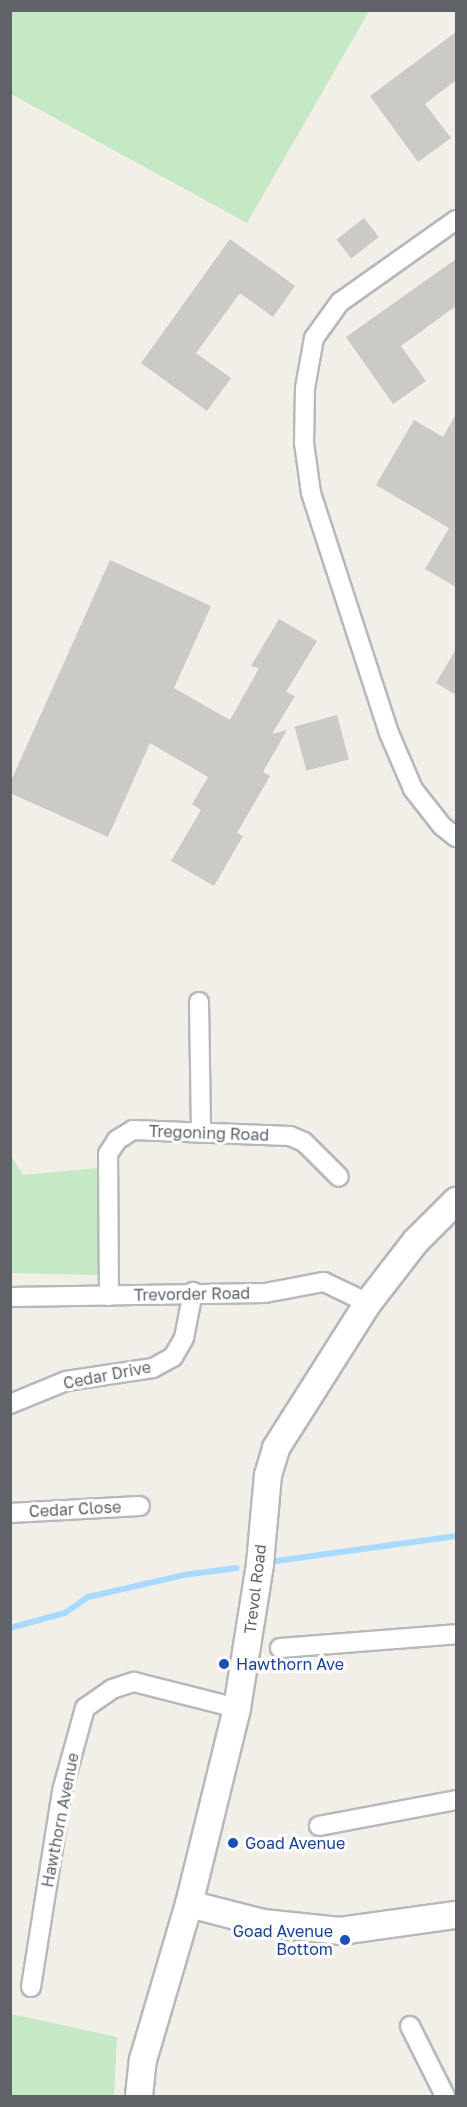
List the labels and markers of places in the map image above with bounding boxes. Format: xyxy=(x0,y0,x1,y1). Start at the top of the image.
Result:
place label: Hawthorn Ave xyxy=(236,1654,344,1674)
marker: Hawthorn Ave xyxy=(217,1657,231,1671)
place label: Goad Avenue xyxy=(245,1833,345,1853)
marker: Goad Avenue xyxy=(226,1836,240,1850)
place label: Goad Avenue Bottom xyxy=(233,1921,333,1959)
marker: Goad Avenue Bottom xyxy=(338,1933,352,1947)

